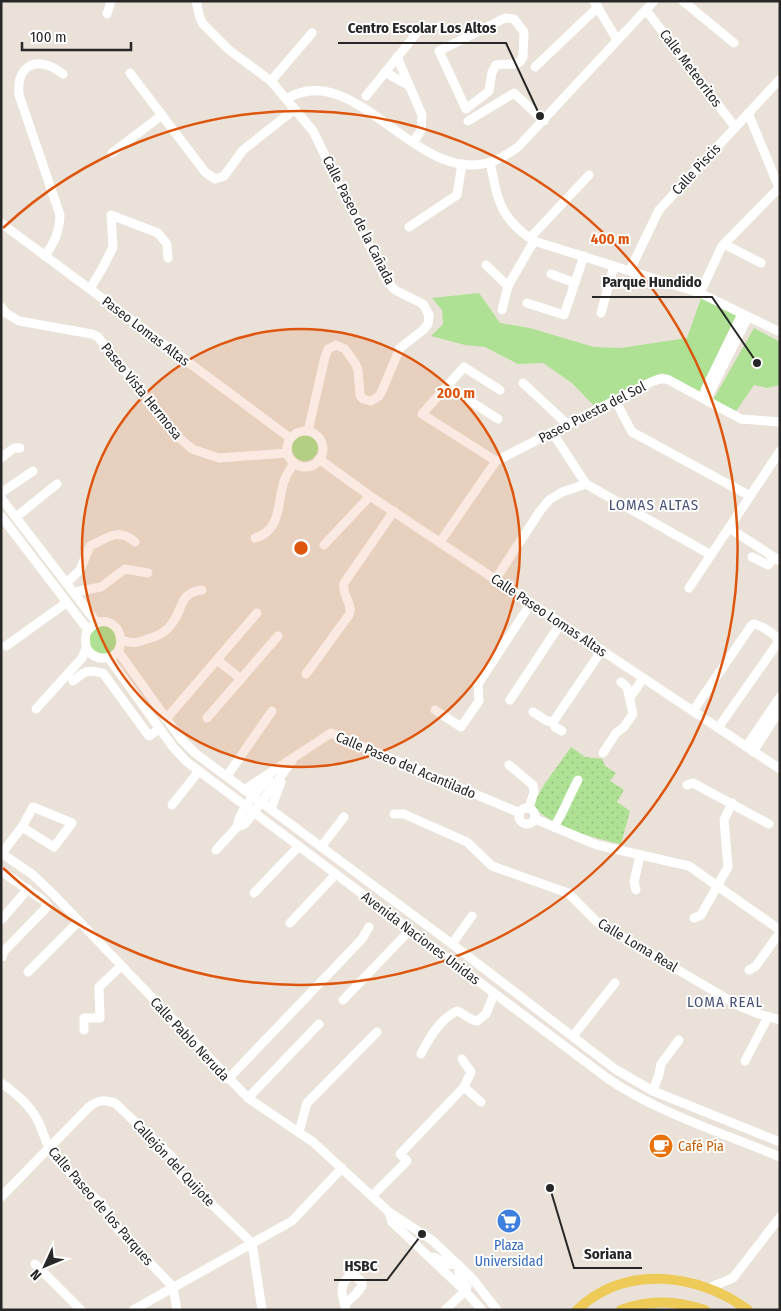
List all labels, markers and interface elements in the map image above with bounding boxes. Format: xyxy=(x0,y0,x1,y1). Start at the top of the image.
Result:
callout: Centro Escolar Los Altos xyxy=(338,13,506,43)
text: Centro Escolar Los Altos xyxy=(348,19,497,37)
scale bar xyxy=(22,20,131,52)
street label: Calle Meteoritos xyxy=(656,26,725,111)
text: 100 m xyxy=(30,28,67,46)
street label: Calle Piscis xyxy=(668,140,724,198)
street label: Calle Paseo de la Cañada xyxy=(319,153,398,287)
text: 400 m xyxy=(591,230,629,248)
callout: Parque Hundido xyxy=(592,267,712,297)
text: Parque Hundido xyxy=(602,273,702,291)
street label: Paseo Lomas Altas xyxy=(99,293,193,370)
street label: Paseo Vista Hermosa xyxy=(97,340,186,443)
street label: Paseo Puesta del Sol xyxy=(536,378,649,447)
text: 200 m xyxy=(436,384,475,402)
district label: LOMAS ALTAS xyxy=(609,496,699,514)
centre of rings xyxy=(292,539,310,557)
street label: Calle Paseo Lomas Altas xyxy=(487,570,610,661)
street label: Calle Paseo del Acantilado xyxy=(333,728,478,803)
street label: Avenida Naciones Unidas xyxy=(358,888,483,989)
street label: Calle Loma Real xyxy=(595,915,681,976)
district label: LOMA REAL xyxy=(687,993,763,1011)
street label: Calle Pablo Neruda xyxy=(146,994,233,1085)
street label: Callejón del Quijote xyxy=(129,1116,218,1210)
cafe icon: Café Pía xyxy=(648,1133,674,1159)
place label: Café Pía xyxy=(678,1138,724,1155)
street label: Calle Paseo de los Parques xyxy=(44,1143,157,1269)
supermarket icon: Plaza Universidad xyxy=(496,1208,522,1234)
place label: Plaza Universidad xyxy=(475,1237,543,1270)
callout: Soriana xyxy=(574,1238,642,1268)
north arrow xyxy=(20,1241,70,1291)
text: Soriana xyxy=(584,1245,633,1263)
callout: HSBC xyxy=(334,1250,387,1280)
text: HSBC xyxy=(344,1257,378,1275)
text: N xyxy=(27,1266,45,1284)

